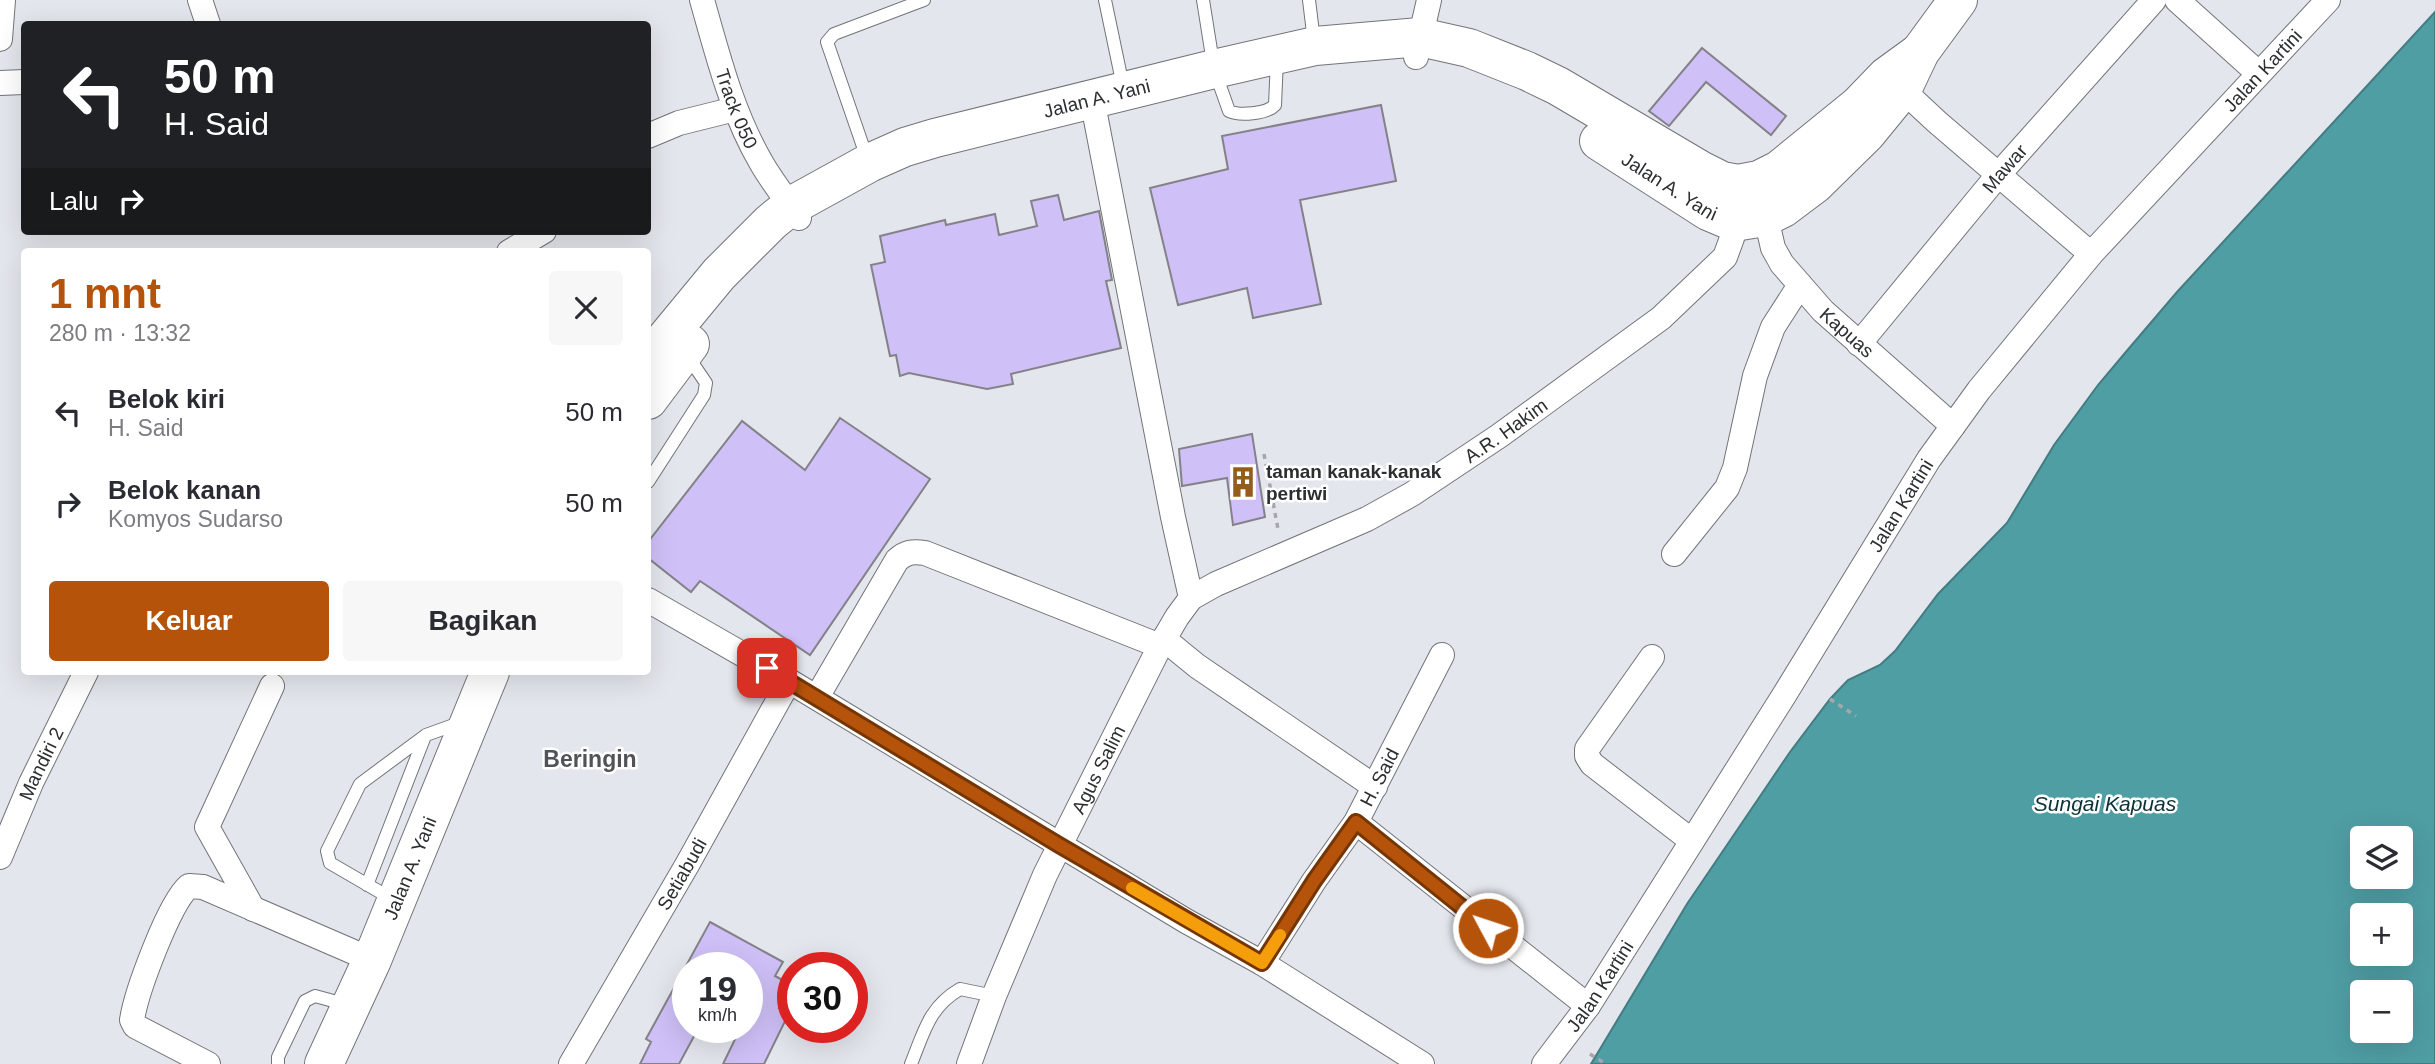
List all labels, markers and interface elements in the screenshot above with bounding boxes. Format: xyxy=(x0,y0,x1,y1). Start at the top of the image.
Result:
street label: Jalan Kartini xyxy=(2219,25,2306,116)
icon: left xyxy=(49,49,140,140)
text: 50 m xyxy=(164,49,276,103)
street label: Track 050 xyxy=(712,66,762,152)
street label: Jalan A. Yani xyxy=(1041,75,1152,121)
text: H. Said xyxy=(164,106,269,142)
street label: Mawar xyxy=(1978,139,2031,197)
street label: Jalan A. Yani xyxy=(1618,148,1720,224)
icon: right xyxy=(112,182,150,220)
text: Lalu xyxy=(49,186,98,216)
text: 1 mnt xyxy=(49,270,161,317)
button: close xyxy=(549,271,623,345)
street label: Kapuas xyxy=(1816,303,1878,362)
text: 280 m · 13:32 xyxy=(49,320,191,346)
text: Belok kiri xyxy=(108,384,225,414)
icon: left xyxy=(49,394,87,432)
street label: A.R. Hakim xyxy=(1460,394,1551,467)
text: 50 m xyxy=(565,397,623,427)
text: H. Said xyxy=(108,415,183,441)
street label: Jalan Kartini xyxy=(1864,455,1937,555)
place label: taman kanak-kanak pertiwi xyxy=(1266,461,1442,504)
building icon: taman kanak-kanak pertiwi xyxy=(1226,465,1260,499)
text: Belok kanan xyxy=(108,475,261,505)
icon: right xyxy=(49,485,87,523)
text: 50 m xyxy=(565,488,623,518)
text: Komyos Sudarso xyxy=(108,506,283,532)
button: Keluar xyxy=(49,581,329,661)
button: Bagikan xyxy=(343,581,623,661)
pin xyxy=(737,638,797,698)
icon: arrive xyxy=(748,649,786,687)
street label: Agus Salim xyxy=(1067,722,1129,817)
street label: Mandiri 2 xyxy=(15,724,67,803)
street label: H. Said xyxy=(1355,745,1403,810)
district label: Beringin xyxy=(543,746,637,772)
water label: Sungai Kapuas xyxy=(2034,792,2177,815)
street label: Jalan A. Yani xyxy=(379,813,440,923)
map controls xyxy=(2350,826,2413,1043)
button: layers xyxy=(2350,826,2413,889)
street label: Setiabudi xyxy=(653,834,710,913)
position arrow xyxy=(1451,891,1525,965)
button: + xyxy=(2350,903,2413,966)
street label: Jalan Kartini xyxy=(1562,937,1637,1036)
speed limit sign: 30 xyxy=(777,952,868,1043)
text: 19 xyxy=(698,969,737,1008)
button: − xyxy=(2350,980,2413,1043)
text: km/h xyxy=(698,1005,737,1025)

